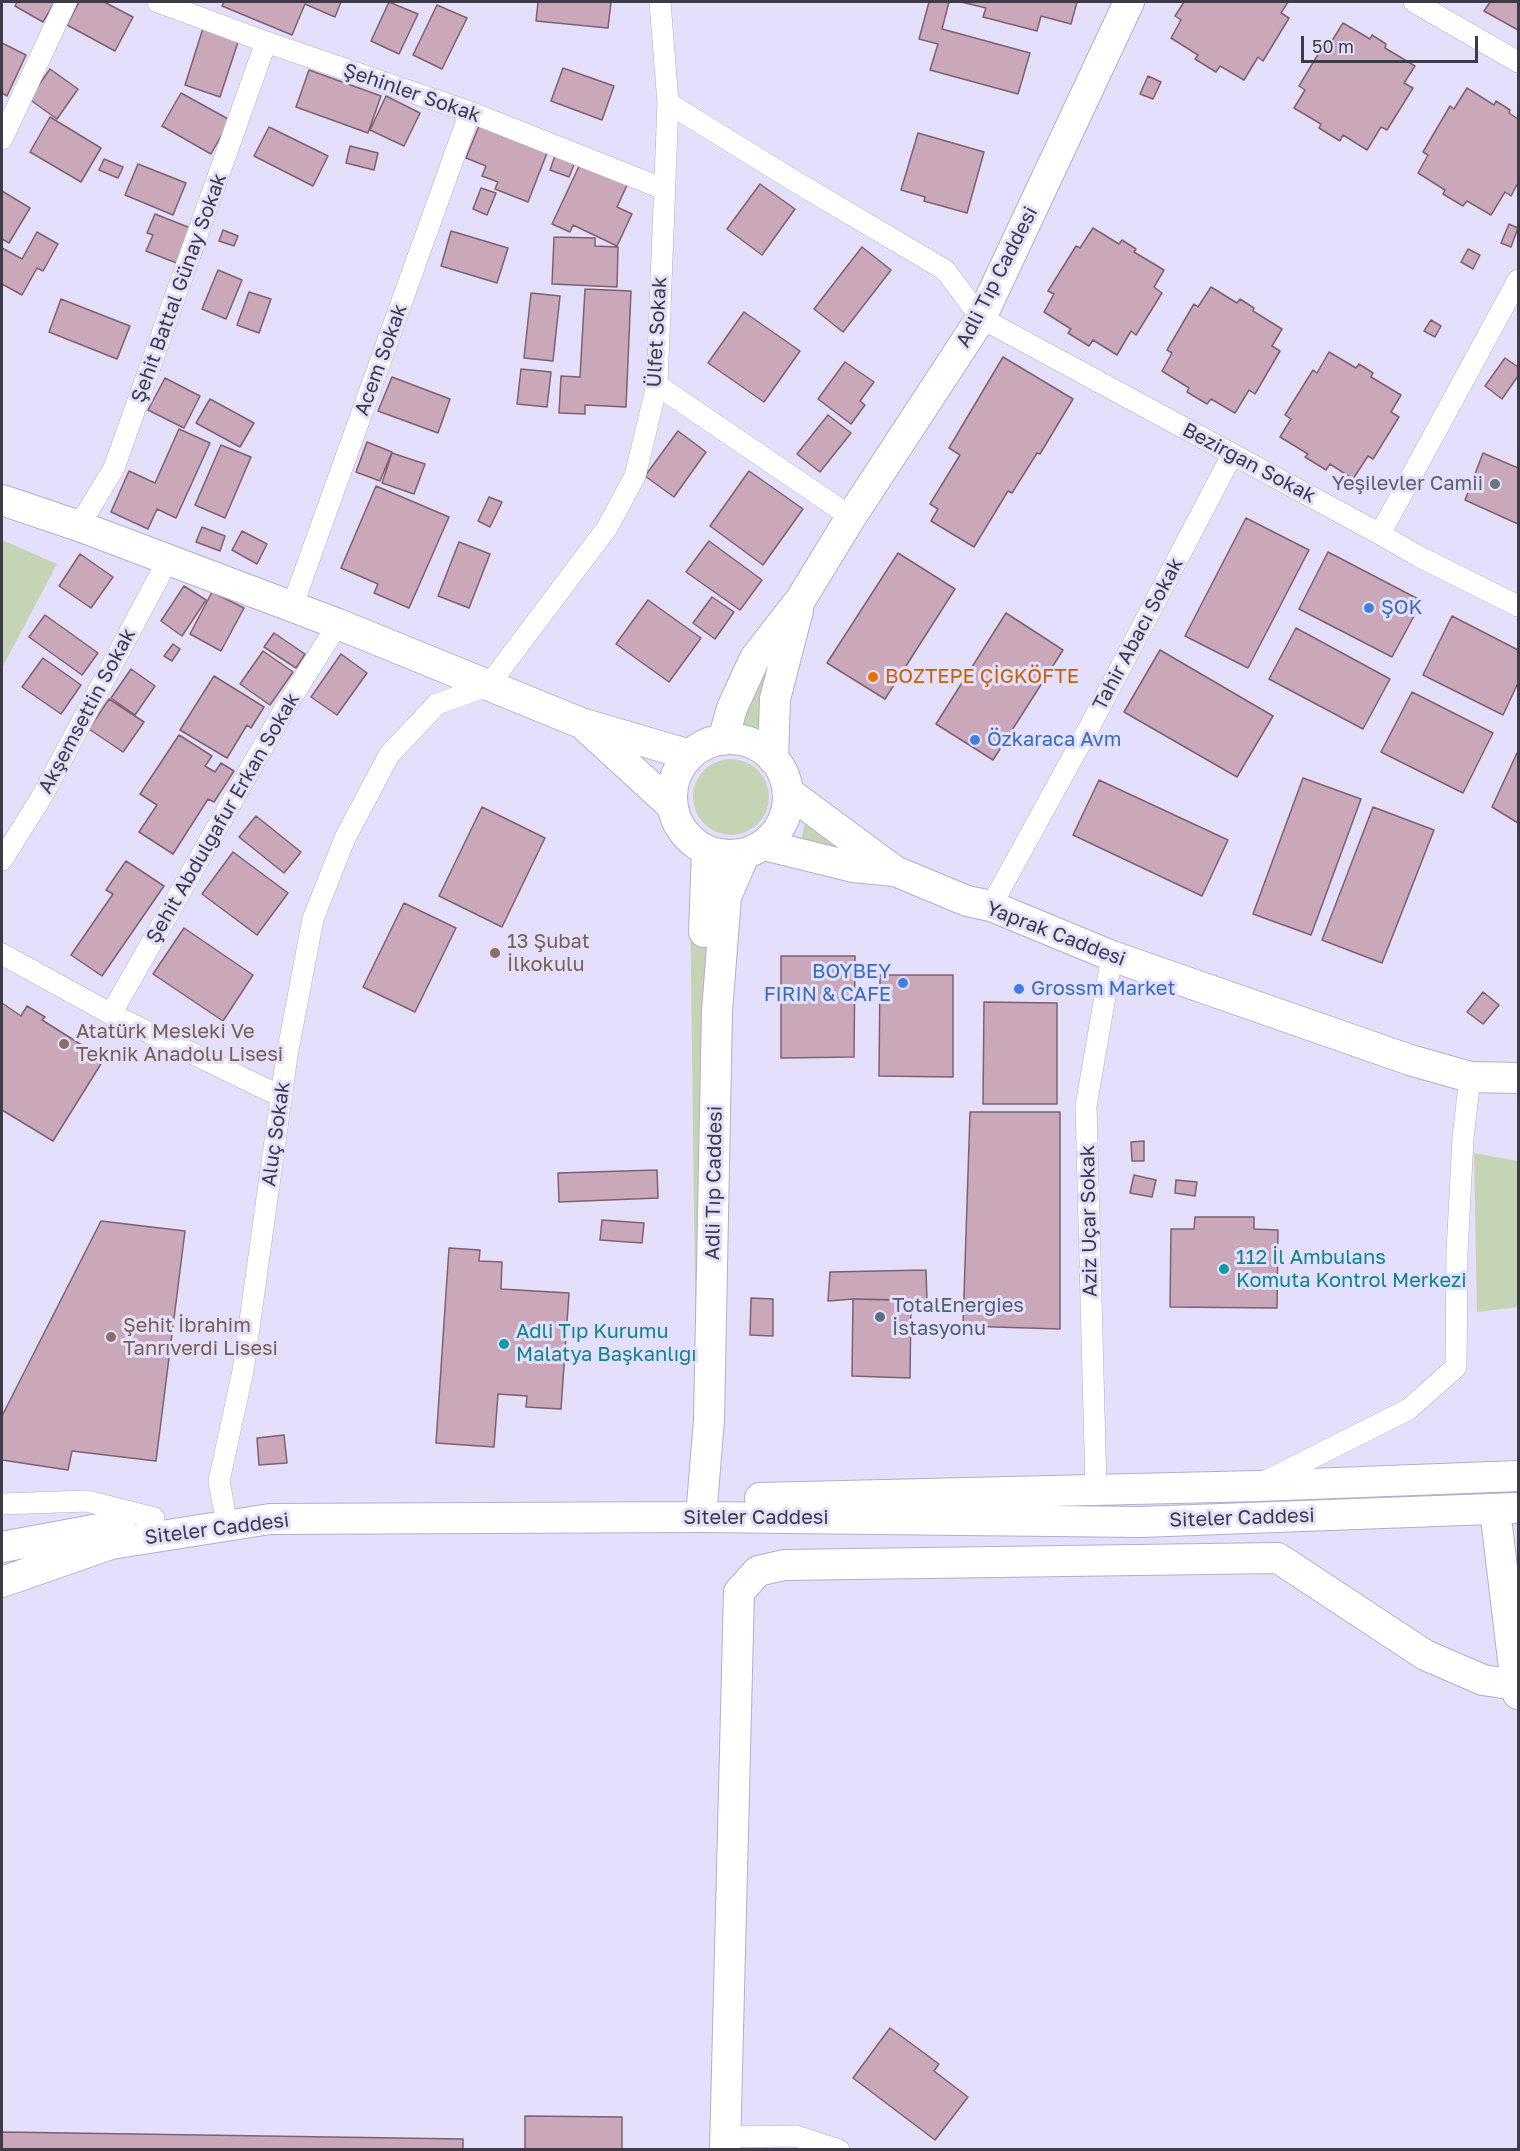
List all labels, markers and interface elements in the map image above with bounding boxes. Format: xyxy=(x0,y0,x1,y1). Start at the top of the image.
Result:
scale bar xyxy=(1304,24,1481,62)
text: 50 m xyxy=(1312,35,1354,57)
street label: Şehinler Sokak xyxy=(340,58,484,128)
street label: Şehit Battal Günay Sokak xyxy=(126,170,232,406)
street label: Adli Tıp Caddesi xyxy=(951,203,1043,351)
street label: Ülfet Sokak xyxy=(642,276,672,388)
street label: Acem Sokak xyxy=(350,301,412,419)
street label: Bezirgan Sokak xyxy=(1178,418,1320,508)
place label: Yeşilevler Camii xyxy=(1332,472,1483,496)
marker: Yeşilevler Camii xyxy=(1488,477,1502,491)
street label: Tahir Abacı Sokak xyxy=(1088,554,1188,714)
place label: ŞOK xyxy=(1381,596,1422,620)
marker: ŞOK xyxy=(1362,601,1376,615)
street label: Akşemsettin Sokak xyxy=(33,624,141,798)
place label: BOZTEPE ÇİĞKÖFTE xyxy=(885,665,1079,689)
marker: BOZTEPE ÇİĞKÖFTE xyxy=(866,670,880,684)
street label: Şehit Abdulgafur Erkan Sokak xyxy=(141,688,305,948)
place label: Özkaraca Avm xyxy=(987,728,1121,752)
marker: Özkaraca Avm xyxy=(968,733,982,747)
street label: Yaprak Caddesi xyxy=(983,896,1129,972)
place label: 13 Şubat İlkokulu xyxy=(507,930,590,977)
marker: 13 Şubat İlkokulu xyxy=(488,946,502,960)
place label: BOYBEY FIRIN & CAFE xyxy=(764,960,891,1007)
marker: BOYBEY FIRIN & CAFE xyxy=(896,976,910,990)
place label: Grossm Market xyxy=(1031,977,1175,1001)
marker: Grossm Market xyxy=(1012,982,1026,996)
place label: Atatürk Mesleki Ve Teknik Anadolu Lisesi xyxy=(76,1020,283,1067)
marker: Atatürk Mesleki Ve Teknik Anadolu Lisesi xyxy=(57,1037,71,1051)
street label: Aluç Sokak xyxy=(257,1080,295,1188)
street label: Adli Tıp Caddesi xyxy=(701,1106,727,1260)
street label: Aziz Uçar Sokak xyxy=(1076,1145,1102,1297)
place label: 112 İl Ambulans Komuta Kontrol Merkezi xyxy=(1236,1246,1467,1293)
marker: 112 İl Ambulans Komuta Kontrol Merkezi xyxy=(1217,1262,1231,1276)
place label: TotalEnergies İstasyonu xyxy=(892,1294,1024,1341)
marker: TotalEnergies İstasyonu xyxy=(873,1310,887,1324)
place label: Şehit İbrahim Tanrıverdi Lisesi xyxy=(123,1314,278,1361)
place label: Adli Tıp Kurumu Malatya Başkanlığı xyxy=(516,1320,697,1367)
marker: Şehit İbrahim Tanrıverdi Lisesi xyxy=(104,1330,118,1344)
marker: Adli Tıp Kurumu Malatya Başkanlığı xyxy=(497,1337,511,1351)
street label: Siteler Caddesi xyxy=(1169,1503,1315,1533)
street label: Siteler Caddesi xyxy=(683,1506,829,1530)
street label: Siteler Caddesi xyxy=(143,1508,291,1550)

